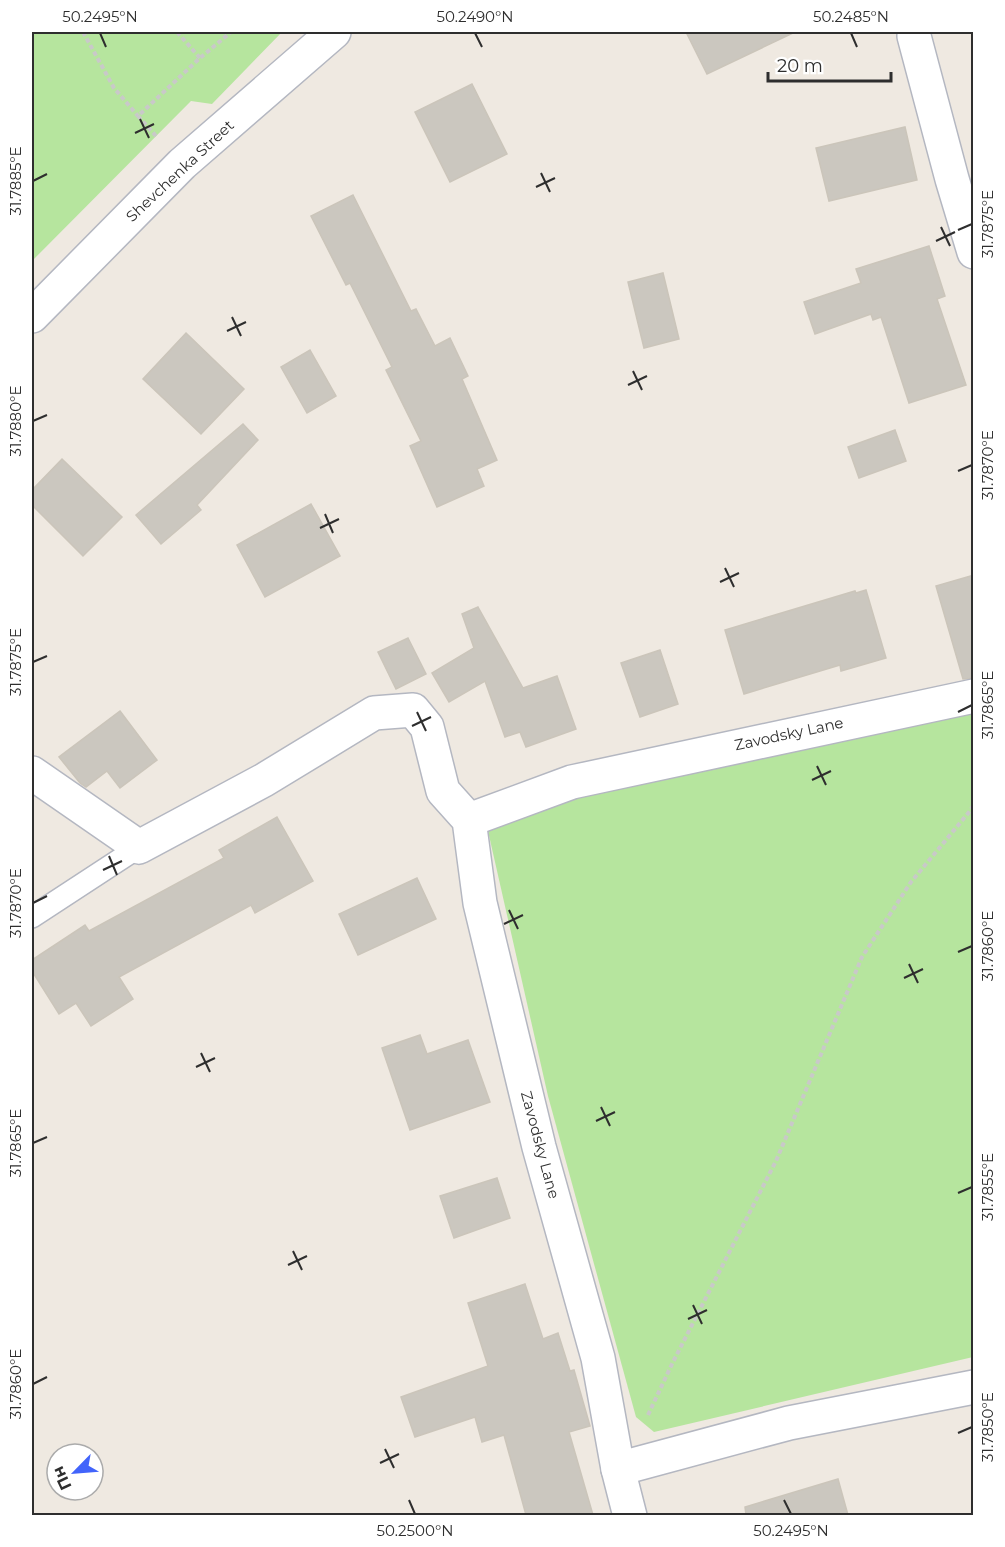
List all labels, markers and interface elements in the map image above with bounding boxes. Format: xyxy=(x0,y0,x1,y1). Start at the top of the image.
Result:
text: 50.2495°N xyxy=(62,7,138,26)
text: 50.2490°N xyxy=(436,7,514,26)
text: 50.2485°N xyxy=(813,7,889,26)
scale bar xyxy=(768,45,891,83)
text: 20 m xyxy=(777,55,823,77)
street label: Shevchenka Street xyxy=(122,116,238,226)
text: 31.7885°E xyxy=(6,146,25,216)
text: 31.7875°E xyxy=(978,190,997,258)
text: 31.7880°E xyxy=(6,386,25,456)
text: 31.7870°E xyxy=(978,430,997,500)
text: 31.7875°E xyxy=(6,628,25,696)
text: 31.7865°E xyxy=(978,671,997,739)
street label: Zavodsky Lane xyxy=(733,713,845,754)
text: 31.7870°E xyxy=(6,868,25,938)
text: 31.7860°E xyxy=(978,911,997,981)
street label: Zavodsky Lane xyxy=(517,1089,564,1201)
text: 31.7865°E xyxy=(6,1109,25,1177)
text: 31.7855°E xyxy=(978,1153,997,1221)
text: 31.7860°E xyxy=(6,1349,25,1419)
text: 31.7850°E xyxy=(978,1392,997,1462)
north arrow xyxy=(45,1442,105,1502)
text: Пн xyxy=(48,1463,76,1493)
text: 50.2500°N xyxy=(377,1521,453,1540)
text: 50.2495°N xyxy=(753,1521,829,1540)

